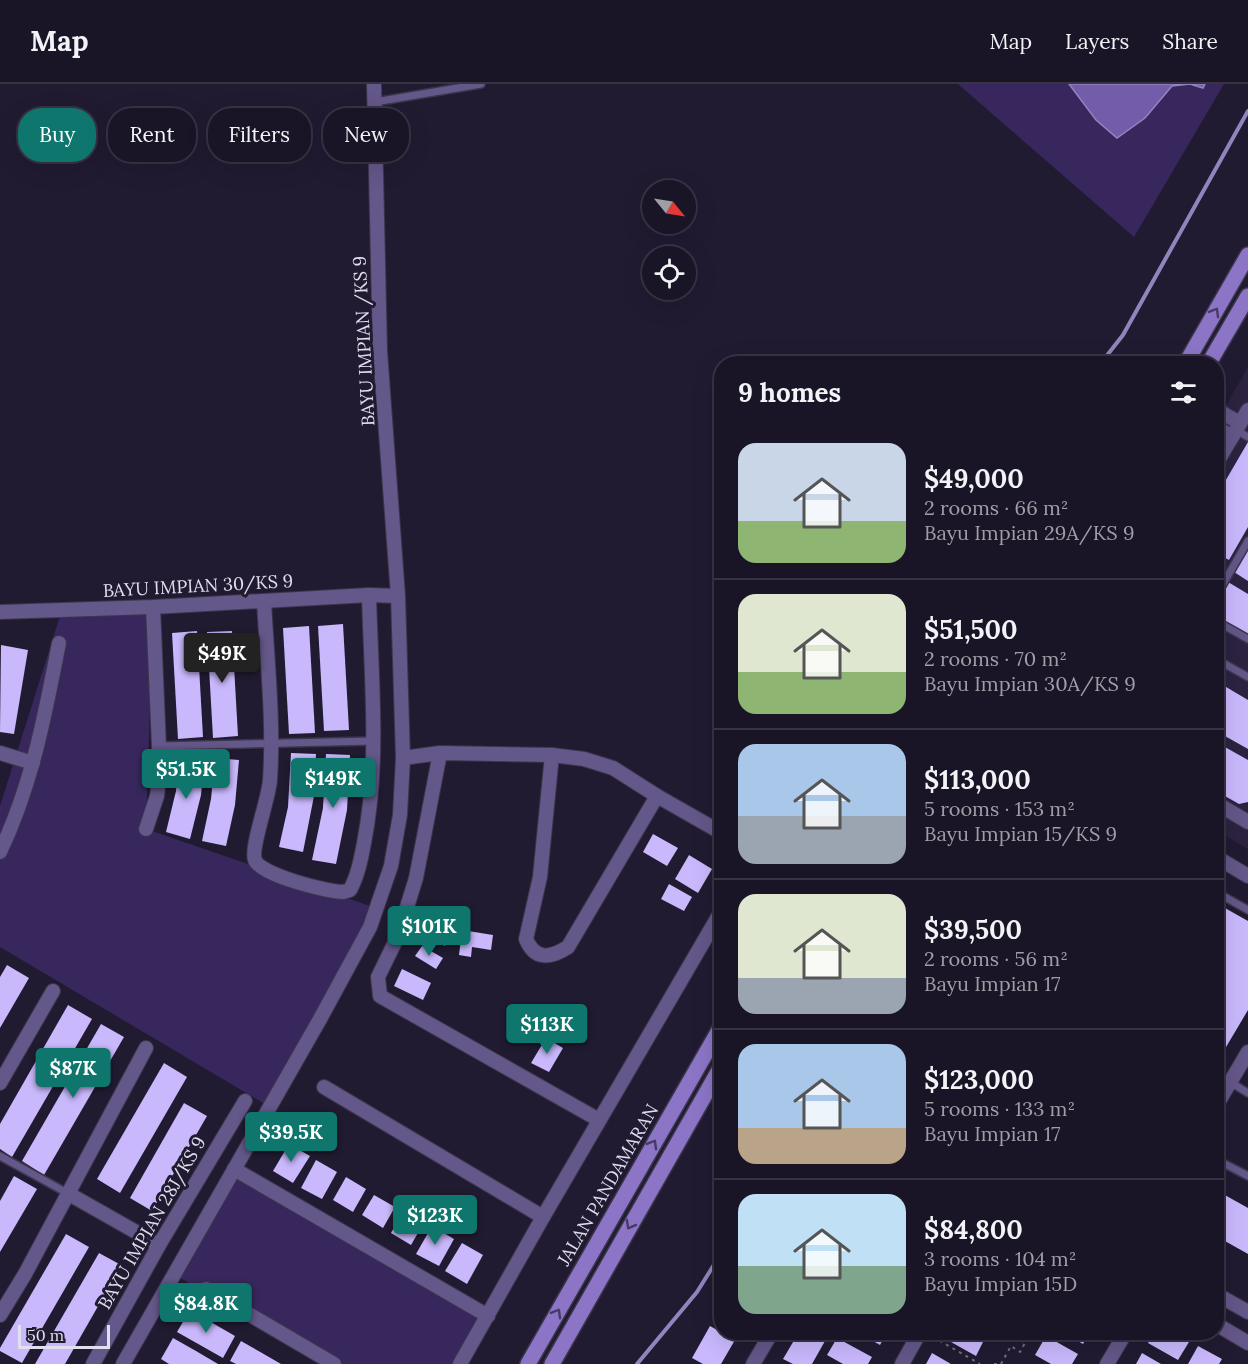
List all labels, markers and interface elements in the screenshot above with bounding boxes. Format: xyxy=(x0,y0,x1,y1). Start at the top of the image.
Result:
text: Map xyxy=(30,23,89,59)
text: Map xyxy=(989,28,1032,55)
text: Layers xyxy=(1065,28,1129,55)
text: Share xyxy=(1162,28,1218,55)
chip: Buy xyxy=(18,108,96,162)
chip: Rent xyxy=(108,108,196,162)
chip: Filters xyxy=(208,108,311,162)
chip: New xyxy=(323,108,409,162)
north arrow xyxy=(642,180,696,234)
map controls xyxy=(642,180,696,300)
button: locate xyxy=(642,246,696,300)
street label: BAYU IMPIAN /KS 9 xyxy=(348,255,379,427)
one-way arrow xyxy=(1208,308,1219,318)
text: 9 homes xyxy=(738,376,841,409)
icon: filters xyxy=(1167,376,1200,409)
text: $49,000 xyxy=(924,462,1024,495)
icon: home xyxy=(786,467,858,539)
text: 2 rooms · 66 m² xyxy=(924,495,1069,520)
text: Bayu Impian 29A/KS 9 xyxy=(924,520,1134,545)
street label: BAYU IMPIAN 30/KS 9 xyxy=(102,569,294,602)
text: $51,500 xyxy=(924,613,1018,646)
icon: home xyxy=(786,618,858,690)
pin: $49K xyxy=(186,633,258,684)
text: $49K xyxy=(198,640,246,665)
text: 2 rooms · 70 m² xyxy=(924,646,1067,671)
text: Bayu Impian 30A/KS 9 xyxy=(924,671,1136,696)
pin: $51.5K xyxy=(137,749,235,800)
text: $51.5K xyxy=(156,756,216,781)
pin: $149K xyxy=(291,758,375,809)
text: $113,000 xyxy=(924,763,1031,796)
text: $149K xyxy=(305,765,361,790)
icon: home xyxy=(786,768,858,840)
text: 5 rooms · 153 m² xyxy=(924,796,1075,821)
text: Bayu Impian 15/KS 9 xyxy=(924,821,1117,846)
pin: $101K xyxy=(387,906,471,957)
text: $101K xyxy=(402,913,456,938)
text: $39,500 xyxy=(924,913,1022,946)
icon: home xyxy=(786,918,858,990)
text: 2 rooms · 56 m² xyxy=(924,946,1068,971)
text: Bayu Impian 17 xyxy=(924,971,1061,996)
pin: $113K xyxy=(505,1004,589,1055)
text: $113K xyxy=(520,1011,574,1036)
pin: $87K xyxy=(37,1048,109,1099)
text: $87K xyxy=(50,1055,96,1080)
text: $123,000 xyxy=(924,1063,1034,1096)
icon: home xyxy=(786,1068,858,1140)
text: 5 rooms · 133 m² xyxy=(924,1096,1075,1121)
street label: JALAN PANDAMARAN xyxy=(551,1100,663,1270)
pin: $39.5K xyxy=(242,1112,340,1163)
text: $39.5K xyxy=(259,1119,323,1144)
text: Bayu Impian 17 xyxy=(924,1121,1061,1146)
street label: BAYU IMPIAN 28J/KS 9 xyxy=(93,1132,210,1313)
one-way arrow xyxy=(646,1140,658,1150)
pin: $123K xyxy=(393,1195,477,1246)
text: $123K xyxy=(407,1202,463,1227)
text: $84,800 xyxy=(924,1213,1023,1246)
icon: home xyxy=(786,1218,858,1290)
one-way arrow xyxy=(626,1219,637,1230)
text: 3 rooms · 104 m² xyxy=(924,1246,1076,1271)
text: Bayu Impian 15D xyxy=(924,1271,1077,1296)
pin: $84.8K xyxy=(157,1283,255,1334)
text: $84.8K xyxy=(174,1290,238,1315)
one-way arrow xyxy=(550,1309,561,1319)
scale bar xyxy=(18,1322,110,1350)
text: 50 m xyxy=(27,1325,64,1345)

